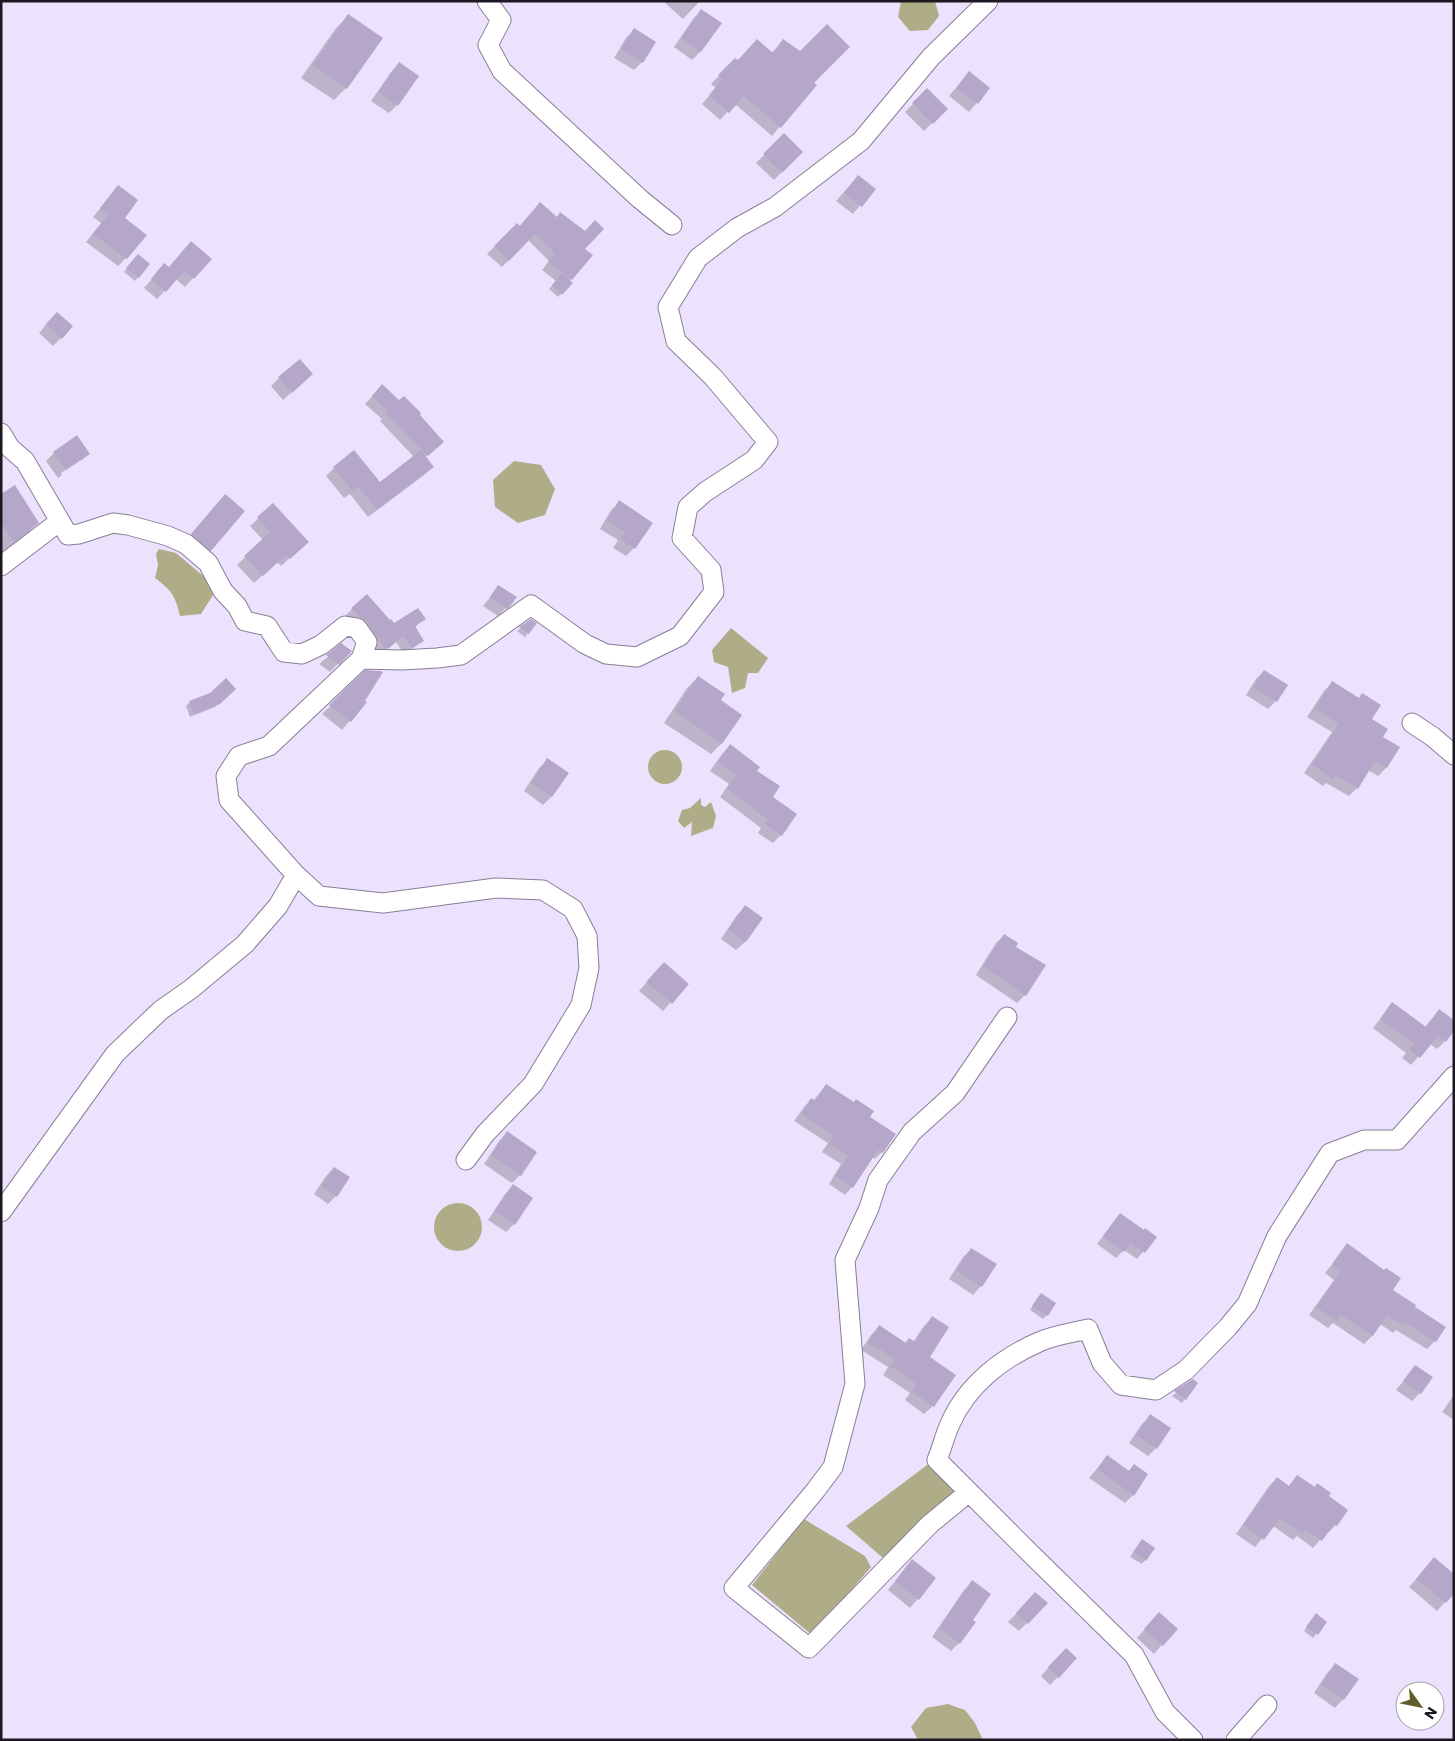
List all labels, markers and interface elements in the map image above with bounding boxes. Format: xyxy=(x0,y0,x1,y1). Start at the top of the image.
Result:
north arrow xyxy=(1395,1681,1445,1731)
text: N xyxy=(1420,1703,1442,1723)

